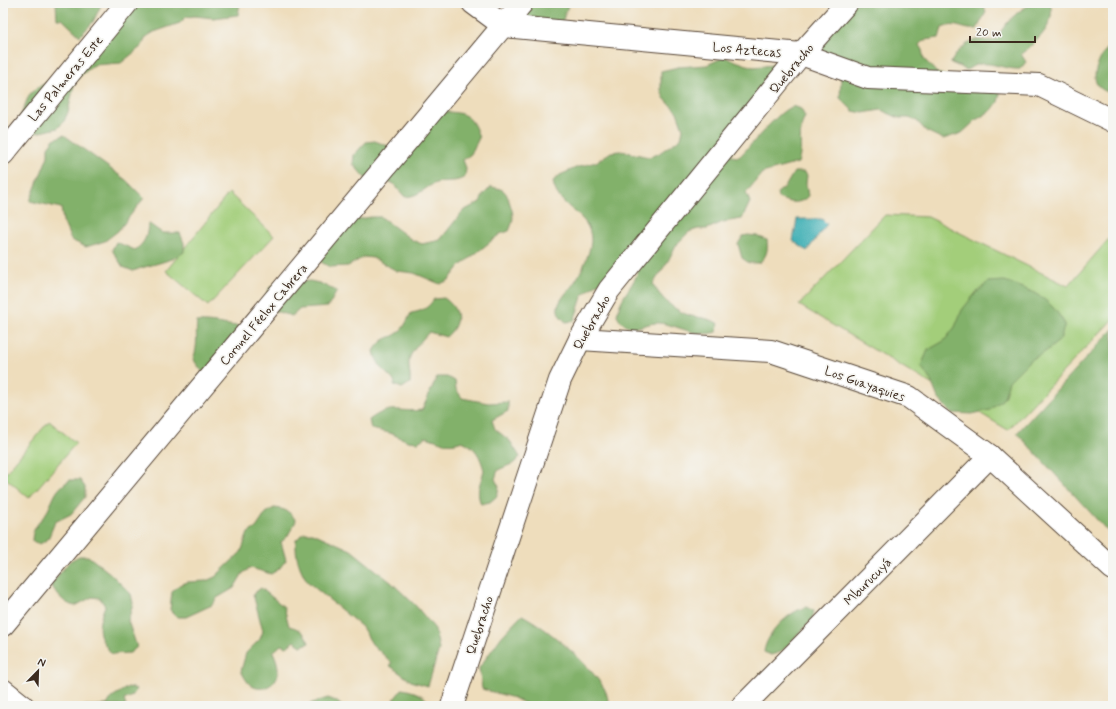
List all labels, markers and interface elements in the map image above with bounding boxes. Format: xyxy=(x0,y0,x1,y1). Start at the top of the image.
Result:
scale bar xyxy=(970,18,1035,44)
text: 20 m xyxy=(976,25,1002,41)
street label: Las Palmeras Este xyxy=(25,32,107,126)
street label: Los Aztecas xyxy=(712,39,782,62)
street label: Quebracho xyxy=(766,40,818,98)
street label: Coronel Féelox Cabrera xyxy=(216,260,312,370)
street label: Quebracho xyxy=(570,292,615,353)
street label: Los Guayaquies xyxy=(822,363,907,406)
street label: Mburucuyá xyxy=(841,555,896,610)
street label: Quebracho xyxy=(463,594,498,657)
north arrow xyxy=(18,651,58,691)
text: N xyxy=(35,655,48,671)

